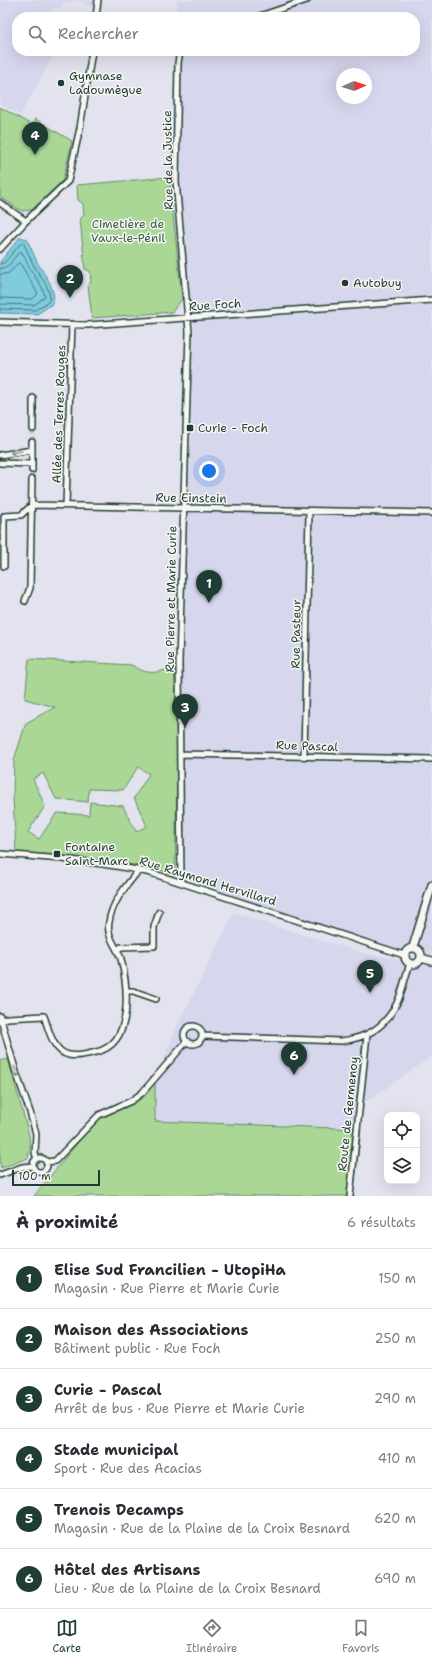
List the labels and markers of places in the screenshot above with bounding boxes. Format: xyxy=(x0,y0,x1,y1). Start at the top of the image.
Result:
place label: Gymnase Ladoumègue xyxy=(69,68,142,98)
marker: Gymnase Ladoumègue xyxy=(56,78,66,88)
pin: 4 xyxy=(22,122,48,155)
pin: 2 xyxy=(57,265,83,298)
place label: Autobuy xyxy=(353,275,402,291)
marker: Autobuy xyxy=(340,278,350,288)
place label: Curie - Foch xyxy=(198,420,268,436)
marker: Curie - Foch xyxy=(185,423,195,433)
pin: 1 xyxy=(196,570,222,603)
pin: 3 xyxy=(172,694,198,727)
place label: Fontaine Saint-Marc xyxy=(65,839,128,869)
marker: Fontaine Saint-Marc xyxy=(52,849,62,859)
pin: 5 xyxy=(357,960,383,993)
pin: 6 xyxy=(281,1042,307,1075)

